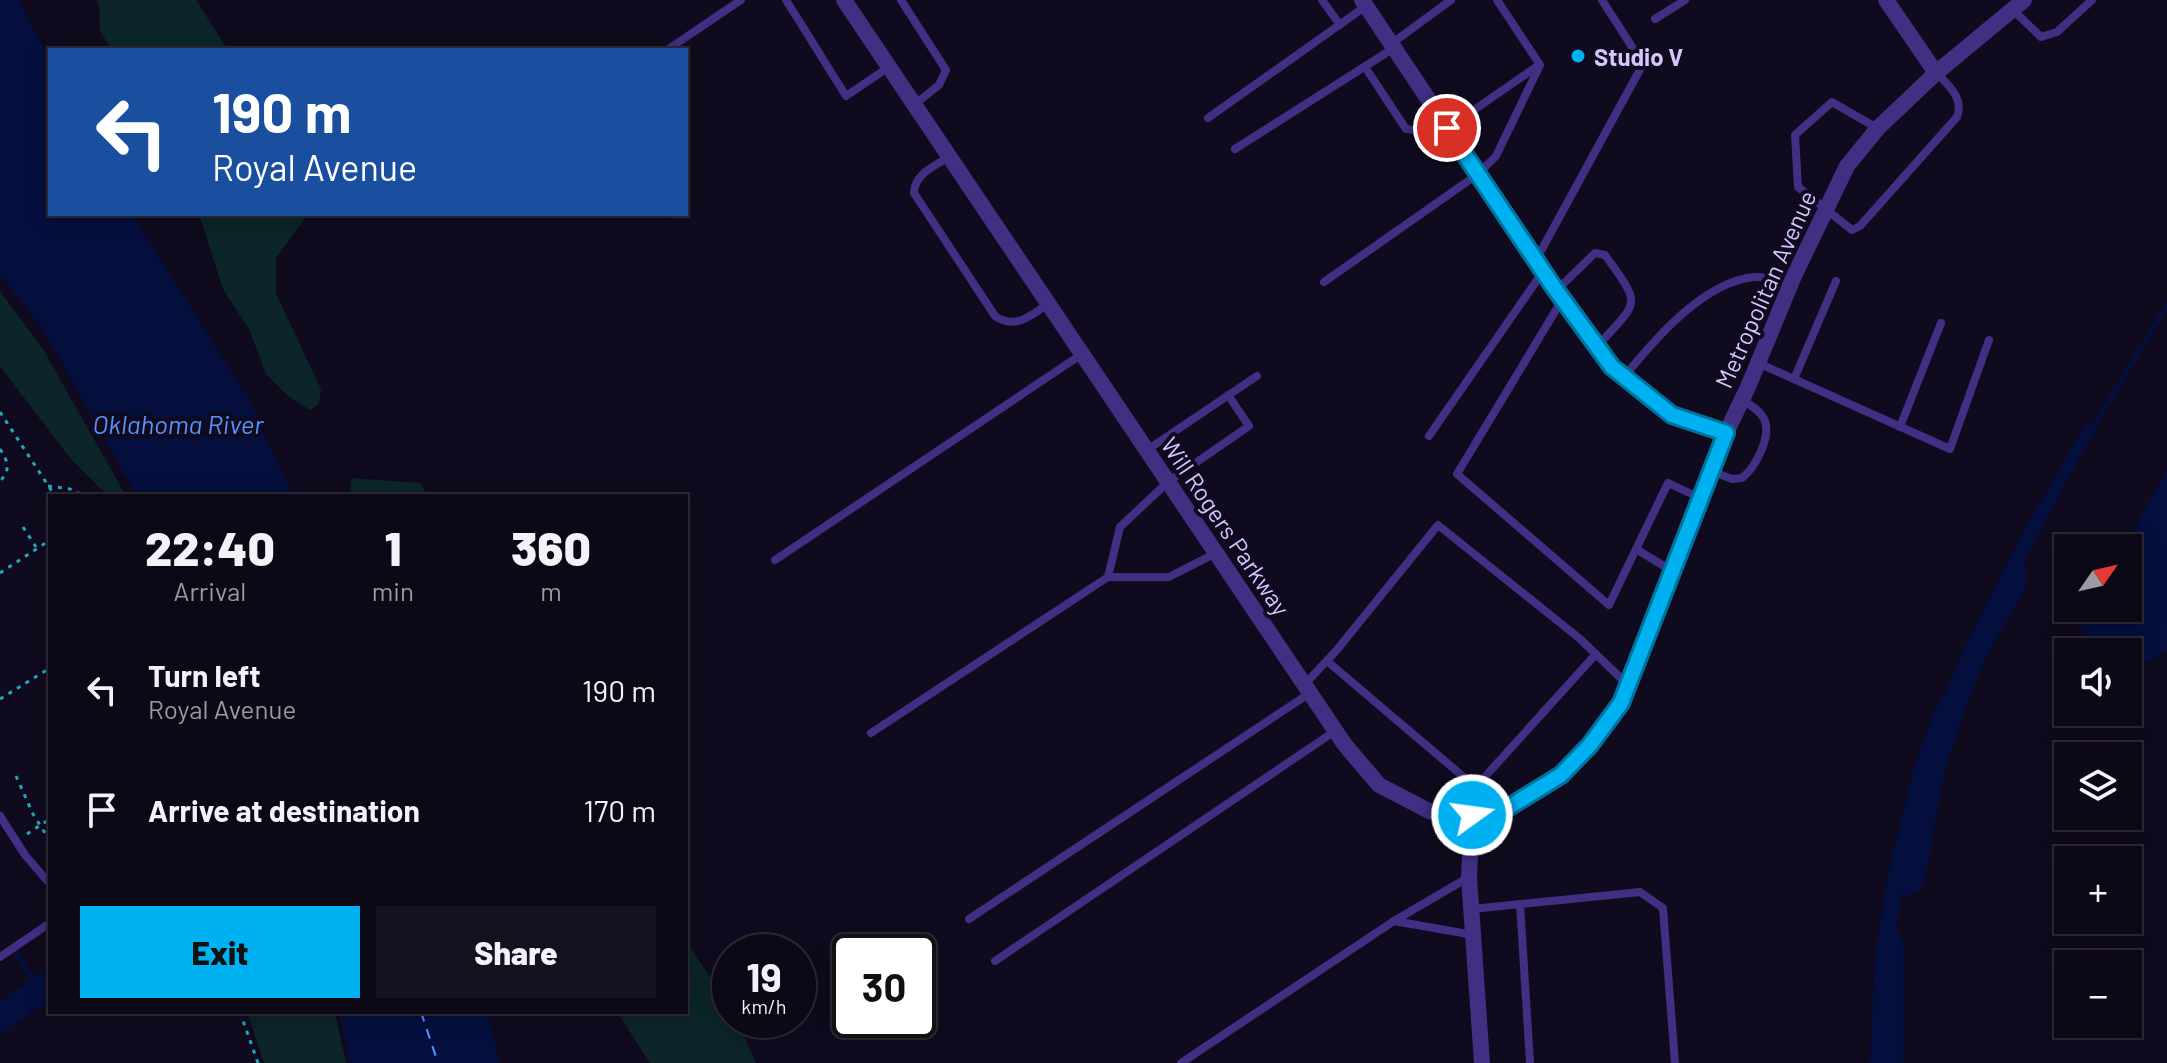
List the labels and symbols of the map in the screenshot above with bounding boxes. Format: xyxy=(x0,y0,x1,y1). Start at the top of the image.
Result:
place label: Studio V xyxy=(1594,42,1683,71)
marker: Studio V xyxy=(1569,47,1587,65)
pin xyxy=(1413,94,1481,162)
street label: Metropolitan Avenue xyxy=(1708,186,1822,392)
water label: Oklahoma River xyxy=(93,408,264,439)
street label: Will Rogers Parkway xyxy=(1156,431,1296,621)
north arrow xyxy=(2054,534,2142,622)
position arrow xyxy=(1430,773,1514,857)
speed limit sign: 30 xyxy=(832,934,936,1038)

